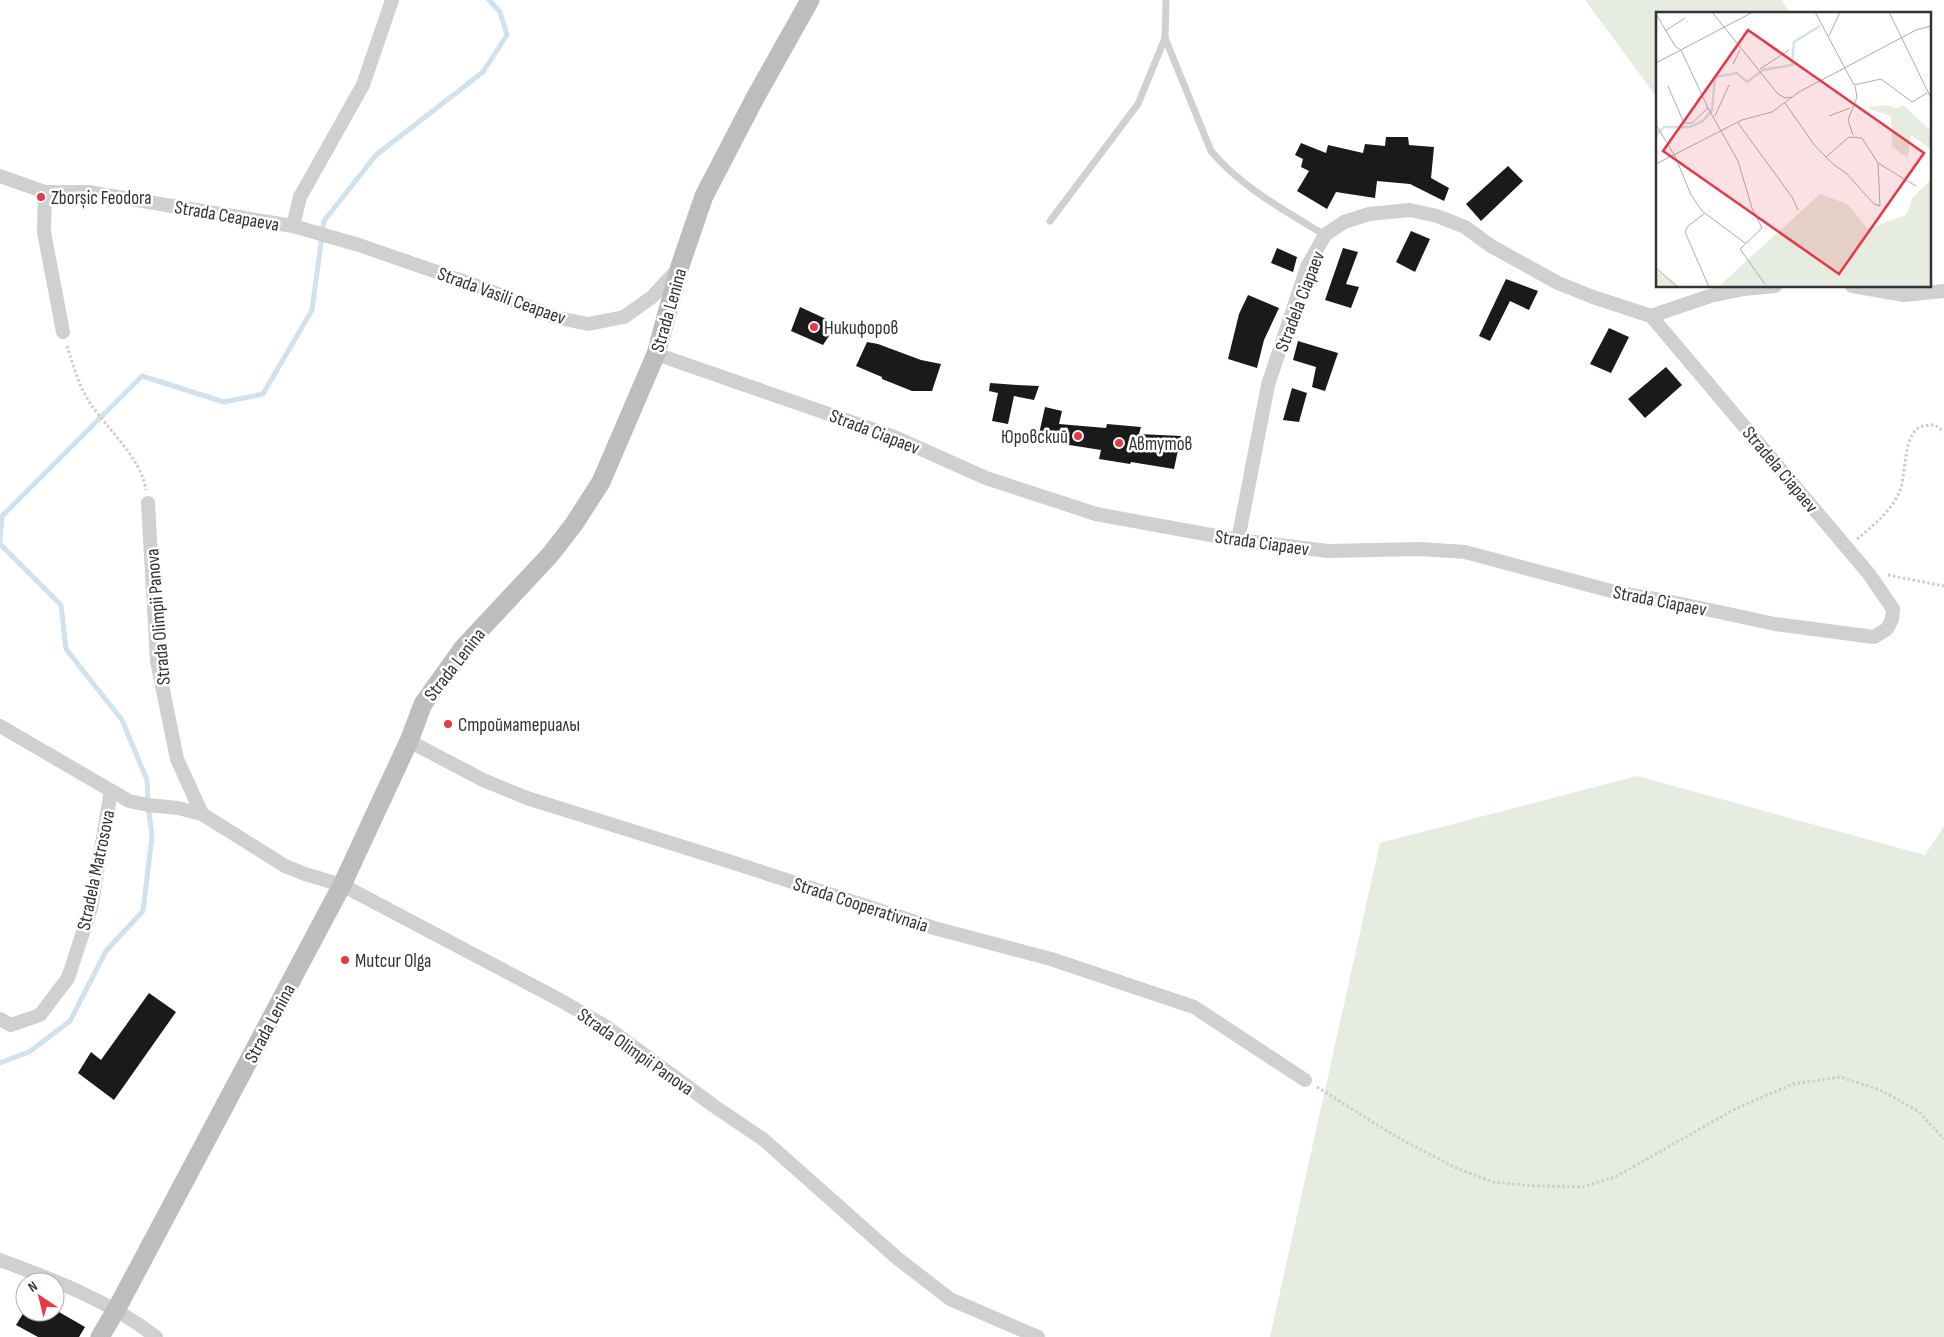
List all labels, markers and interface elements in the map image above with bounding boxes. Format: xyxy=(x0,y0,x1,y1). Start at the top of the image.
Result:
inset map xyxy=(1656,12,1932,288)
place label: Zborșic Feodora xyxy=(51,187,152,210)
marker: Zborșic Feodora xyxy=(35,191,47,203)
street label: Strada Ceapaeva xyxy=(173,196,281,237)
street label: Stradela Ciapaev xyxy=(1271,248,1330,355)
street label: Strada Vasili Ceapaev xyxy=(434,263,569,330)
street label: Strada Lenina xyxy=(647,266,692,355)
place label: Никифоров xyxy=(824,317,899,340)
marker: Никифоров xyxy=(808,321,820,333)
street label: Strada Ciapaev xyxy=(826,405,923,460)
street label: Stradela Ciapaev xyxy=(1737,422,1823,518)
place label: Юровский xyxy=(1001,426,1068,449)
marker: Юровский xyxy=(1072,430,1084,442)
place label: Автутов xyxy=(1128,433,1192,456)
marker: Автутов xyxy=(1113,437,1125,449)
street label: Strada Ciapaev xyxy=(1213,526,1310,561)
street label: Strada Olimpii Panova xyxy=(141,548,176,686)
street label: Strada Ciapaev xyxy=(1611,581,1708,622)
street label: Strada Lenina xyxy=(420,624,491,706)
place label: Стройматериалы xyxy=(458,714,580,737)
marker: Стройматериалы xyxy=(442,718,454,730)
street label: Stradela Matrosova xyxy=(73,808,120,932)
street label: Strada Cooperativnaia xyxy=(790,873,931,938)
place label: Mutcur Olga xyxy=(355,950,431,973)
marker: Mutcur Olga xyxy=(339,954,351,966)
street label: Strada Lenina xyxy=(240,980,301,1067)
street label: Strada Olimpii Panova xyxy=(572,1004,698,1101)
north arrow xyxy=(15,1272,65,1322)
text: N xyxy=(25,1278,41,1296)

